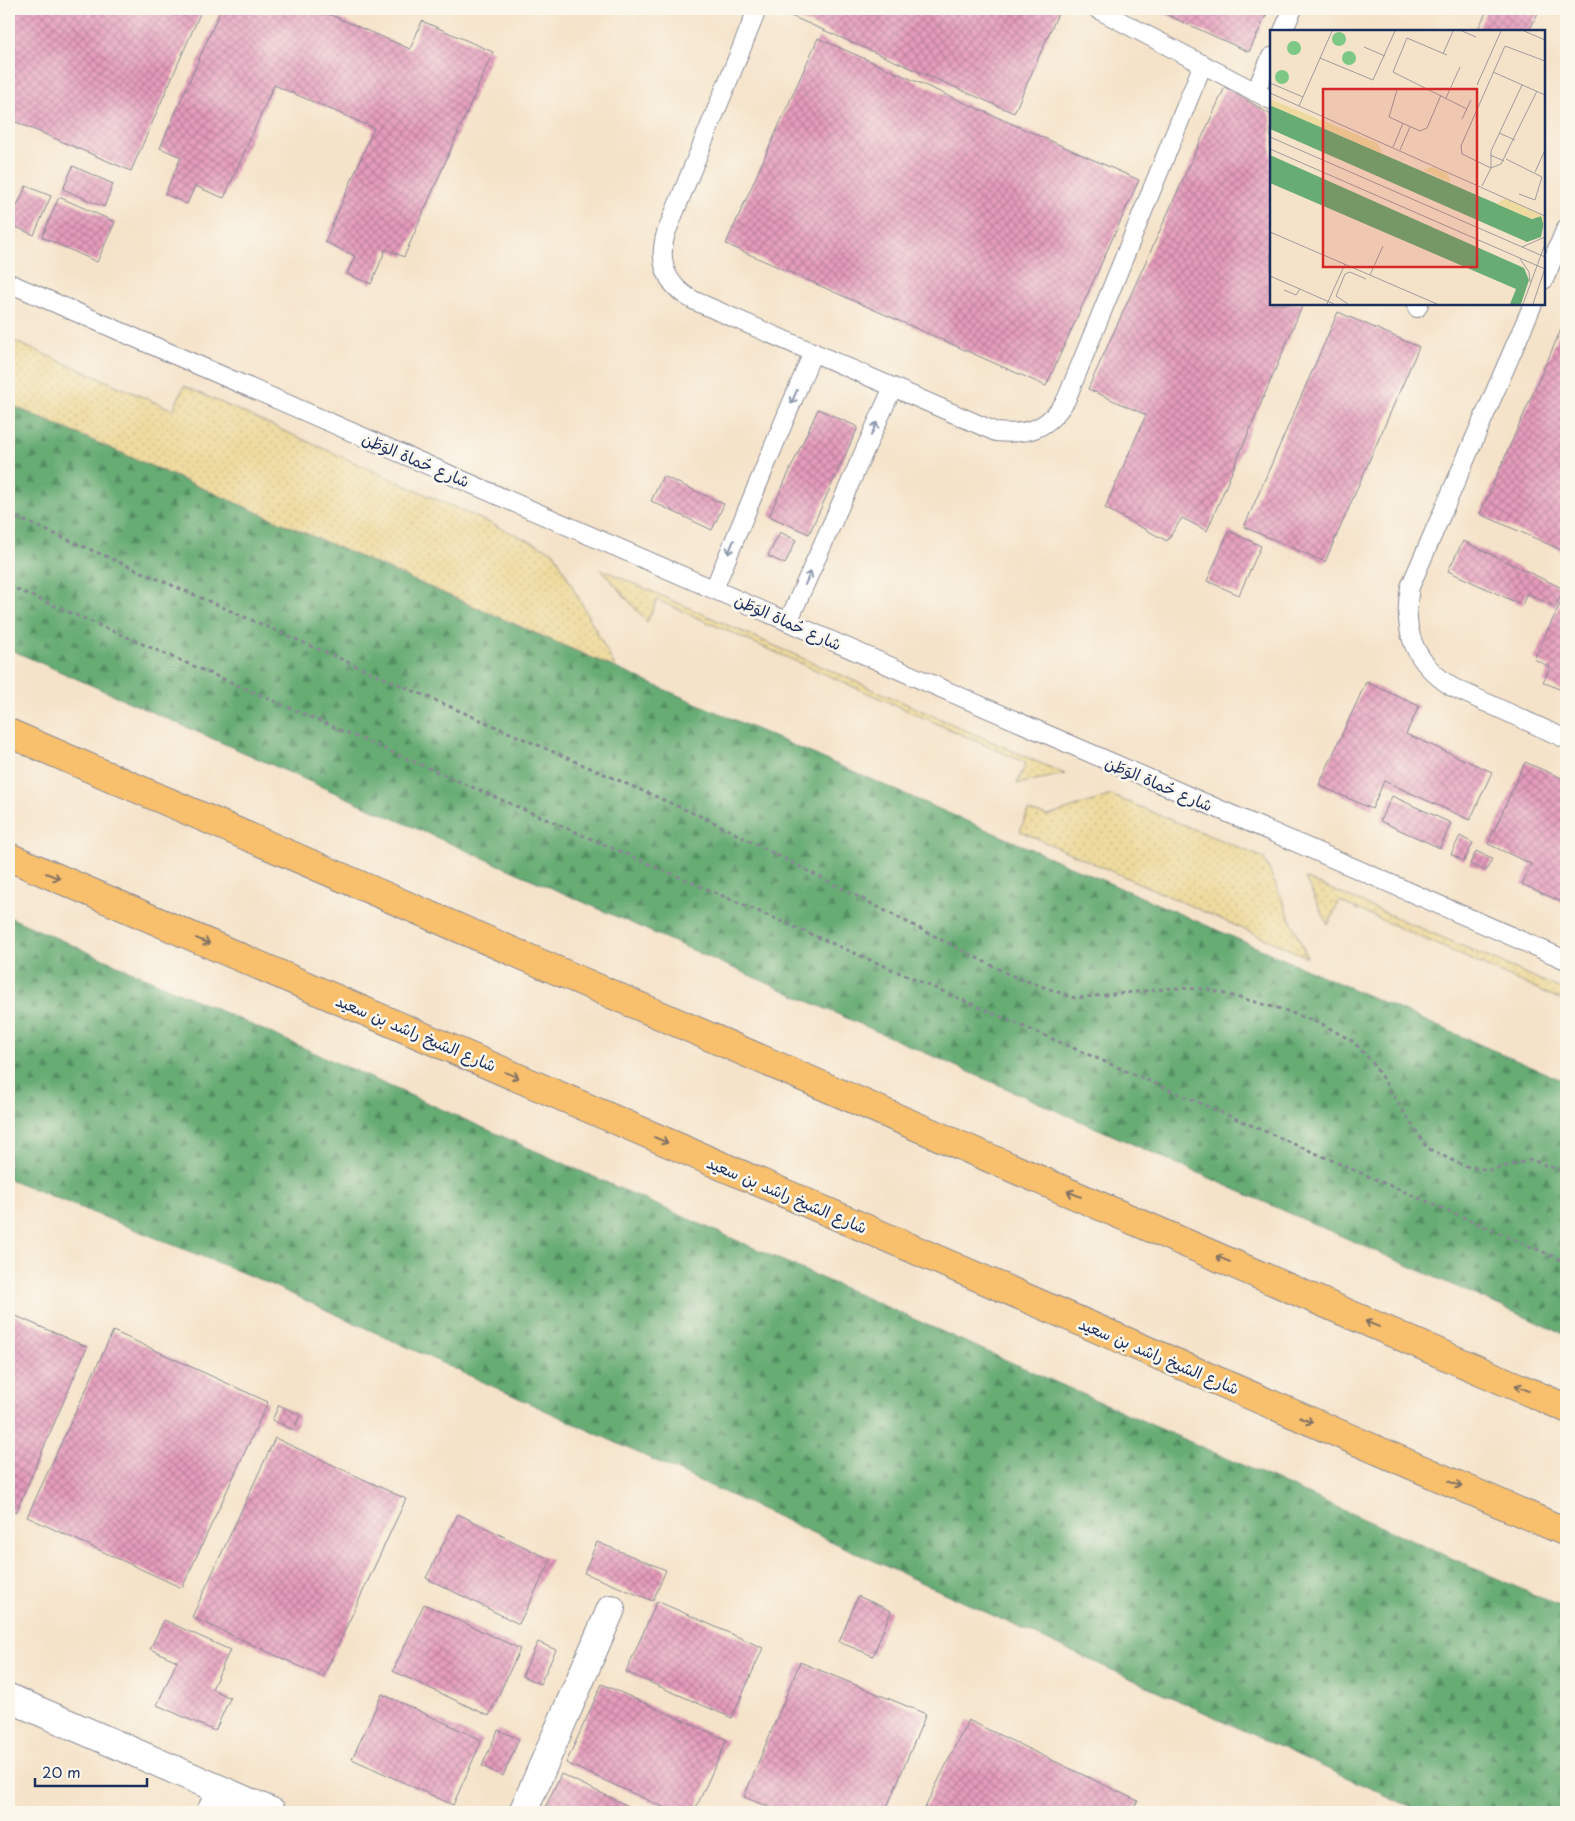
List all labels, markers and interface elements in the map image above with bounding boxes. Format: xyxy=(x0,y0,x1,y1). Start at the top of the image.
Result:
inset map xyxy=(1270,30,1545,305)
one-way arrow xyxy=(789,389,799,404)
one-way arrow xyxy=(869,422,879,437)
street label: شارع حُماة الوَطَن xyxy=(359,426,474,493)
one-way arrow xyxy=(726,539,736,554)
one-way arrow xyxy=(803,571,813,586)
street label: شارع حُماة الوَطَن xyxy=(731,587,846,656)
street label: شارع حُماة الوَطَن xyxy=(1102,750,1217,817)
one-way arrow xyxy=(45,872,60,882)
one-way arrow xyxy=(195,936,210,946)
street label: شارع الشيخ راشد بن سعيد xyxy=(332,987,500,1078)
one-way arrow xyxy=(504,1071,519,1081)
one-way arrow xyxy=(653,1135,668,1145)
street label: شارع الشيخ راشد بن سعيد xyxy=(703,1149,871,1240)
one-way arrow xyxy=(1067,1189,1082,1199)
one-way arrow xyxy=(1216,1254,1231,1264)
street label: شارع الشيخ راشد بن سعيد xyxy=(1075,1310,1243,1401)
one-way arrow xyxy=(1365,1318,1380,1328)
one-way arrow xyxy=(1514,1383,1529,1392)
one-way arrow xyxy=(1298,1415,1313,1425)
one-way arrow xyxy=(1447,1480,1462,1490)
scale bar xyxy=(35,1756,148,1788)
text: 20 m xyxy=(42,1760,81,1783)

